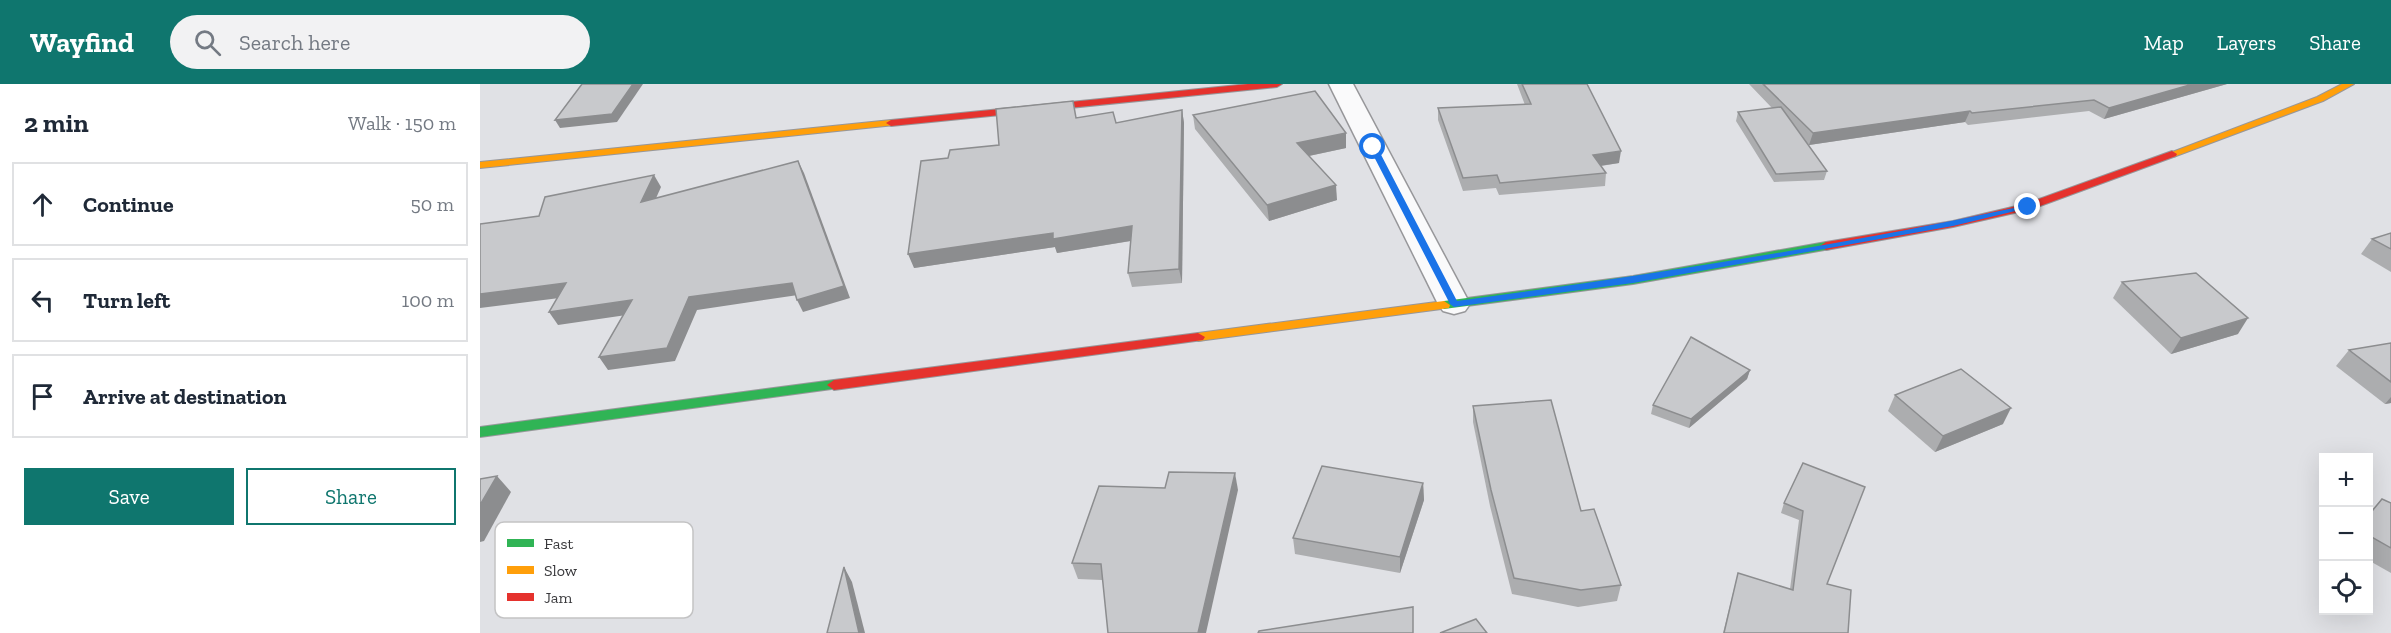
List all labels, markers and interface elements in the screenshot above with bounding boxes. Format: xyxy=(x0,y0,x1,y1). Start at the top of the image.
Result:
search box xyxy=(170,15,590,69)
text: Wayfind xyxy=(30,26,134,59)
icon: search xyxy=(191,26,224,59)
text: Search here xyxy=(239,29,350,56)
text: Map xyxy=(2144,30,2184,55)
text: Layers xyxy=(2217,30,2276,55)
text: Share xyxy=(2309,30,2361,55)
text: 2 min xyxy=(24,107,89,139)
text: Walk · 150 m xyxy=(348,111,456,135)
route start xyxy=(1359,133,1385,159)
icon: ahead xyxy=(26,188,59,221)
text: Continue xyxy=(83,191,174,218)
text: 50 m xyxy=(410,192,454,216)
route end xyxy=(2014,193,2040,219)
icon: left xyxy=(26,284,59,317)
text: Turn left xyxy=(83,287,170,314)
text: 100 m xyxy=(401,288,454,312)
icon: arrive xyxy=(26,380,59,413)
text: Arrive at destination xyxy=(83,383,286,410)
map controls xyxy=(2319,453,2373,615)
button: + xyxy=(2319,453,2373,507)
button: Save xyxy=(24,468,234,525)
button: Share xyxy=(246,468,456,525)
button: − xyxy=(2319,507,2373,561)
legend xyxy=(495,522,693,618)
text: Fast xyxy=(544,534,573,553)
text: Slow xyxy=(544,561,578,580)
button: locate xyxy=(2319,561,2373,615)
text: Jam xyxy=(544,588,573,607)

